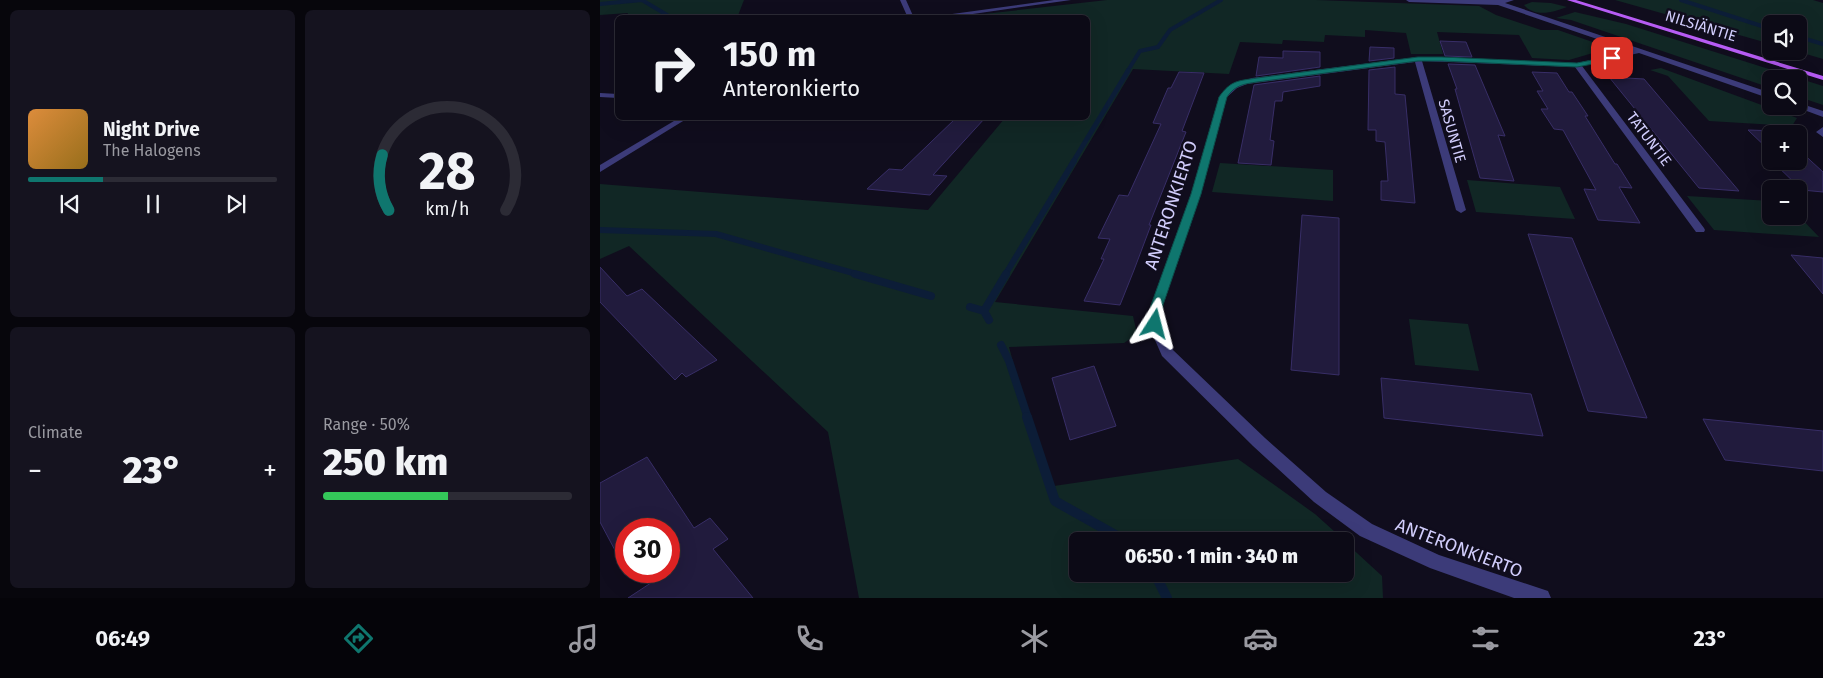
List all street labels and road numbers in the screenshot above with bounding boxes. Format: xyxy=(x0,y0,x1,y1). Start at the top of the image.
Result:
street label: NILSIÄNTIE xyxy=(1663,7,1739,45)
street label: SASUNTIE xyxy=(1434,97,1470,165)
street label: TATUNTIE xyxy=(1623,108,1675,170)
street label: ANTERONKIERTO xyxy=(1140,138,1202,272)
street label: ANTERONKIERTO xyxy=(1392,514,1526,582)

